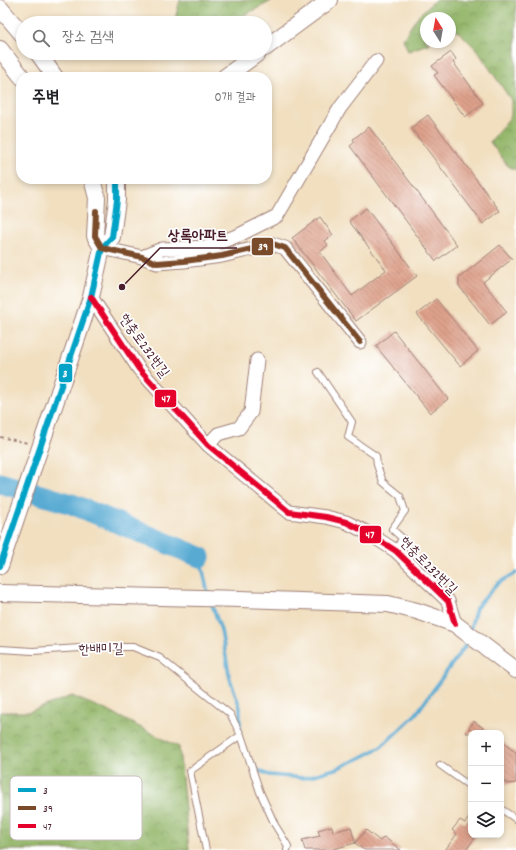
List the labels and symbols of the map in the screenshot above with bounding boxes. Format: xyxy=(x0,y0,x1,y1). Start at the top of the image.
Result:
north arrow xyxy=(420,12,456,48)
callout: 상록아파트 xyxy=(160,221,237,248)
text: 상록아파트 xyxy=(168,226,228,248)
line badge: 39 xyxy=(251,237,274,256)
text: 39 xyxy=(258,240,268,256)
street label: 현충로232번길 xyxy=(113,310,174,383)
line badge: 3 xyxy=(58,363,73,383)
text: 3 xyxy=(63,367,68,383)
line badge: 47 xyxy=(154,389,177,408)
text: 47 xyxy=(162,392,171,408)
line badge: 47 xyxy=(359,525,382,544)
text: 47 xyxy=(366,528,375,544)
street label: 현충로232번길 xyxy=(394,533,462,600)
street label: 한배미길 xyxy=(78,640,124,660)
legend xyxy=(10,776,142,840)
text: 3 xyxy=(43,784,48,800)
text: 39 xyxy=(43,802,53,818)
text: 47 xyxy=(43,820,52,836)

